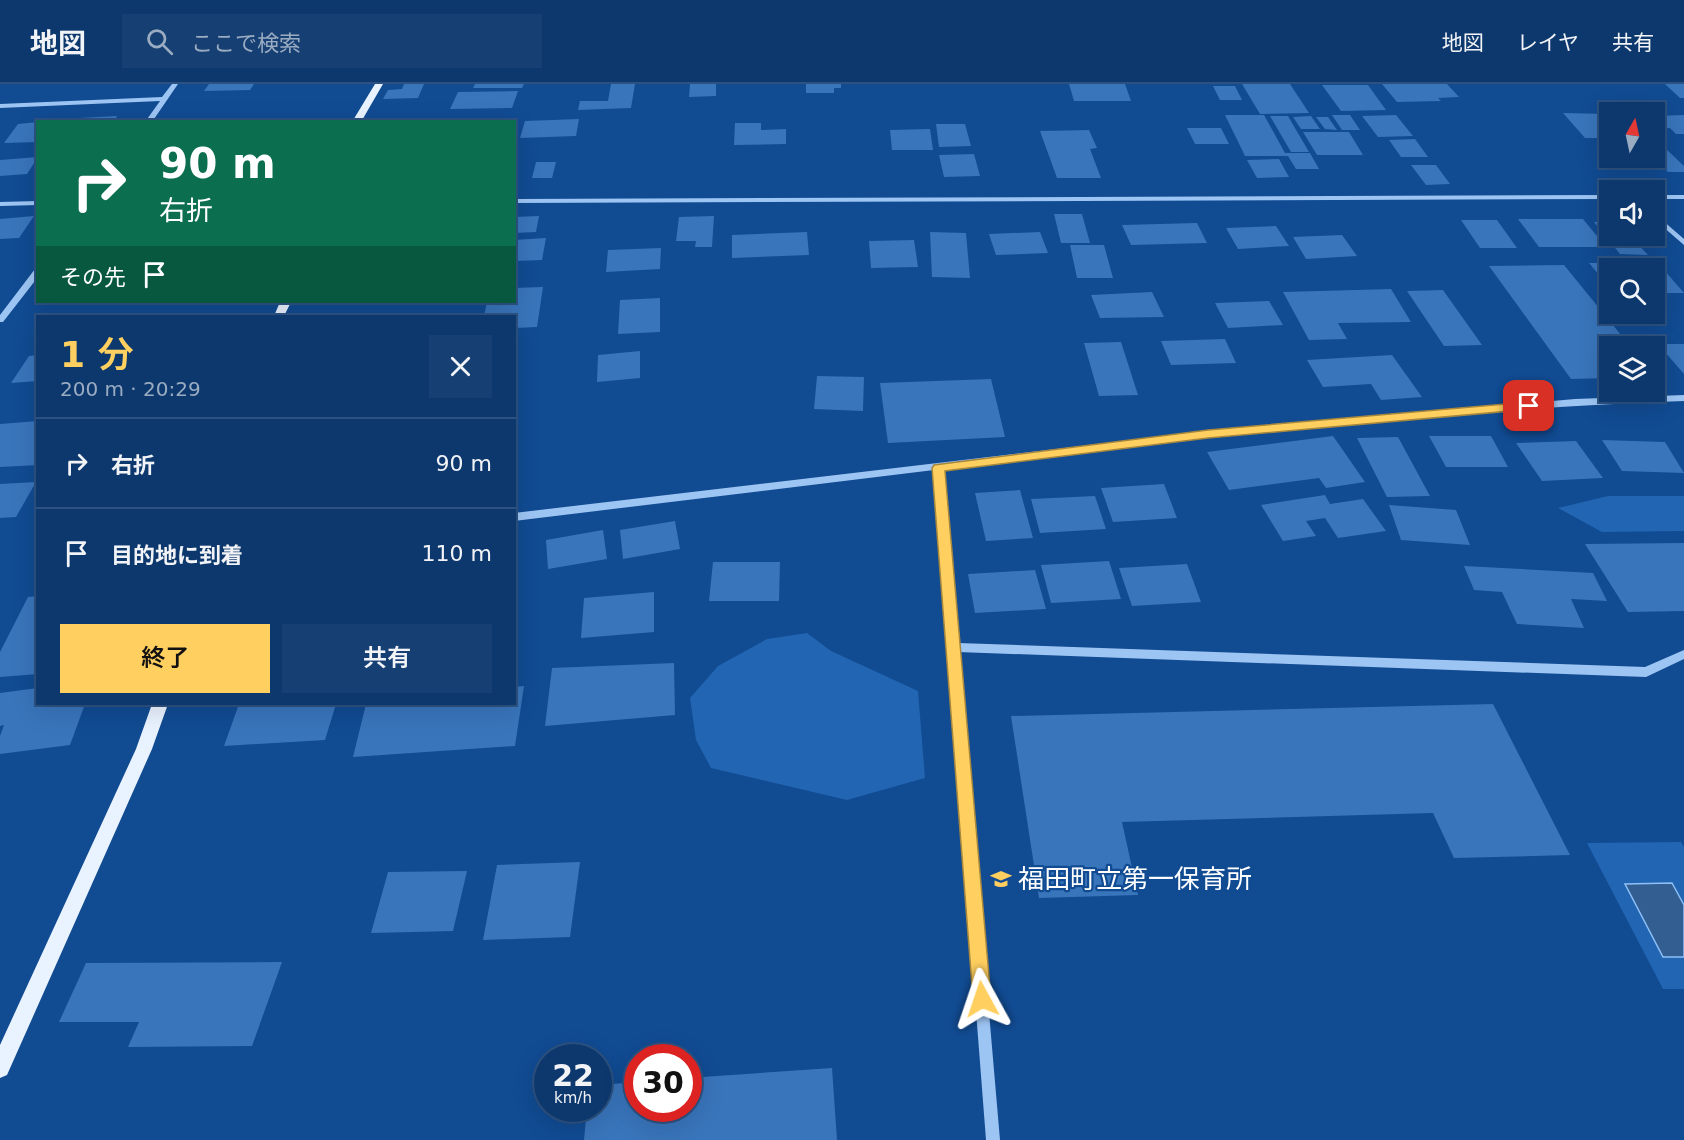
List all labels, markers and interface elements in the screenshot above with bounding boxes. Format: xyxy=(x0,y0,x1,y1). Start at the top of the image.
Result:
search box xyxy=(122,14,542,68)
icon: search xyxy=(143,25,176,58)
text: 地図 xyxy=(30,27,86,60)
text: ここで検索 xyxy=(191,31,301,56)
text: 地図 xyxy=(1442,31,1484,55)
text: レイヤ xyxy=(1517,31,1579,55)
text: 共有 xyxy=(1612,31,1654,55)
north arrow xyxy=(1599,102,1665,168)
map controls xyxy=(1599,102,1665,402)
text: 90 m xyxy=(159,139,276,188)
icon: right xyxy=(60,144,138,222)
button: sound xyxy=(1599,180,1665,246)
text: 右折 xyxy=(159,195,213,226)
icon: arrive xyxy=(138,258,171,291)
button: search xyxy=(1599,258,1665,324)
text: その先 xyxy=(60,265,126,290)
text: 1 分 xyxy=(60,334,134,375)
button: close xyxy=(429,335,492,398)
button: layers xyxy=(1599,336,1665,402)
text: 200 m · 20:29 xyxy=(60,377,201,401)
pin xyxy=(1503,380,1554,431)
icon: arrive xyxy=(1512,389,1545,422)
icon: right xyxy=(60,447,93,480)
text: 90 m xyxy=(436,451,492,476)
text: 右折 xyxy=(111,453,155,478)
icon: arrive xyxy=(60,537,93,570)
text: 110 m xyxy=(422,541,492,566)
text: 目的地に到着 xyxy=(111,543,243,568)
button: 終了 xyxy=(60,624,270,693)
button: 共有 xyxy=(282,624,492,693)
place label: 福田町立第一保育所 xyxy=(1018,864,1252,894)
school or university icon: 福田町立第一保育所 xyxy=(989,867,1013,891)
position arrow xyxy=(950,967,1014,1031)
speed limit sign: 30 xyxy=(624,1044,702,1122)
text: 22 xyxy=(552,1058,594,1093)
text: km/h xyxy=(554,1089,592,1107)

